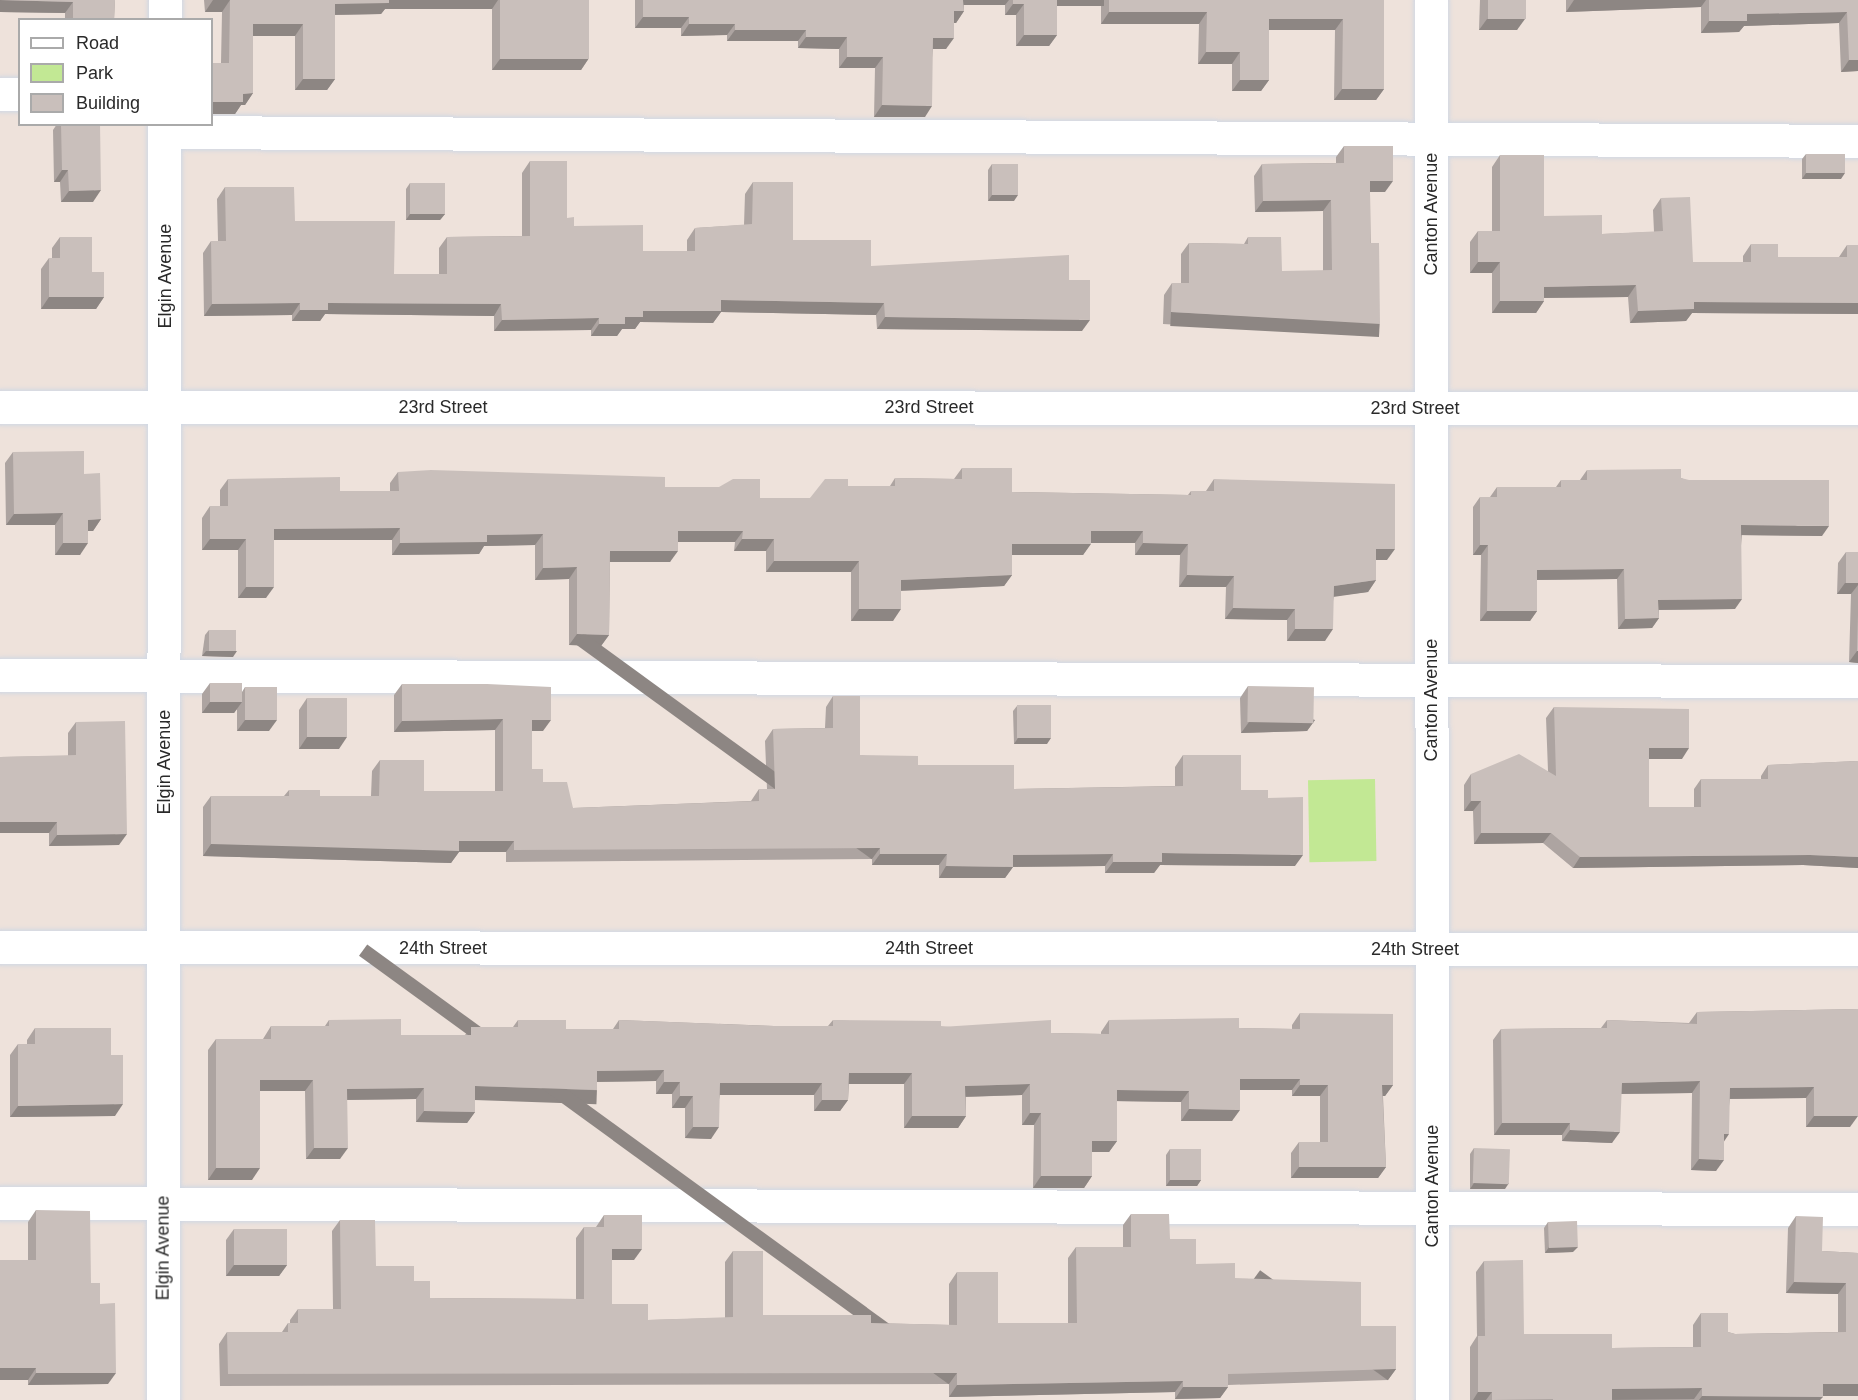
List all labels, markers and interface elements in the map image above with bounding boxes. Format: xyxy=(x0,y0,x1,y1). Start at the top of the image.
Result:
legend xyxy=(18,18,213,126)
text: Road xyxy=(76,33,119,53)
text: Park xyxy=(76,63,113,83)
text: Building xyxy=(76,93,140,113)
street label: Canton Avenue xyxy=(1420,152,1442,276)
street label: Elgin Avenue xyxy=(154,223,176,329)
street label: 23rd Street xyxy=(398,396,488,418)
street label: 23rd Street xyxy=(884,396,974,418)
street label: 23rd Street xyxy=(1370,397,1460,419)
street label: Canton Avenue xyxy=(1420,638,1442,762)
street label: Elgin Avenue xyxy=(153,709,175,815)
street label: 24th Street xyxy=(399,937,487,959)
street label: 24th Street xyxy=(885,937,973,959)
street label: 24th Street xyxy=(1371,938,1459,960)
street label: Canton Avenue xyxy=(1421,1124,1443,1248)
street label: Elgin Avenue xyxy=(152,1195,174,1301)

